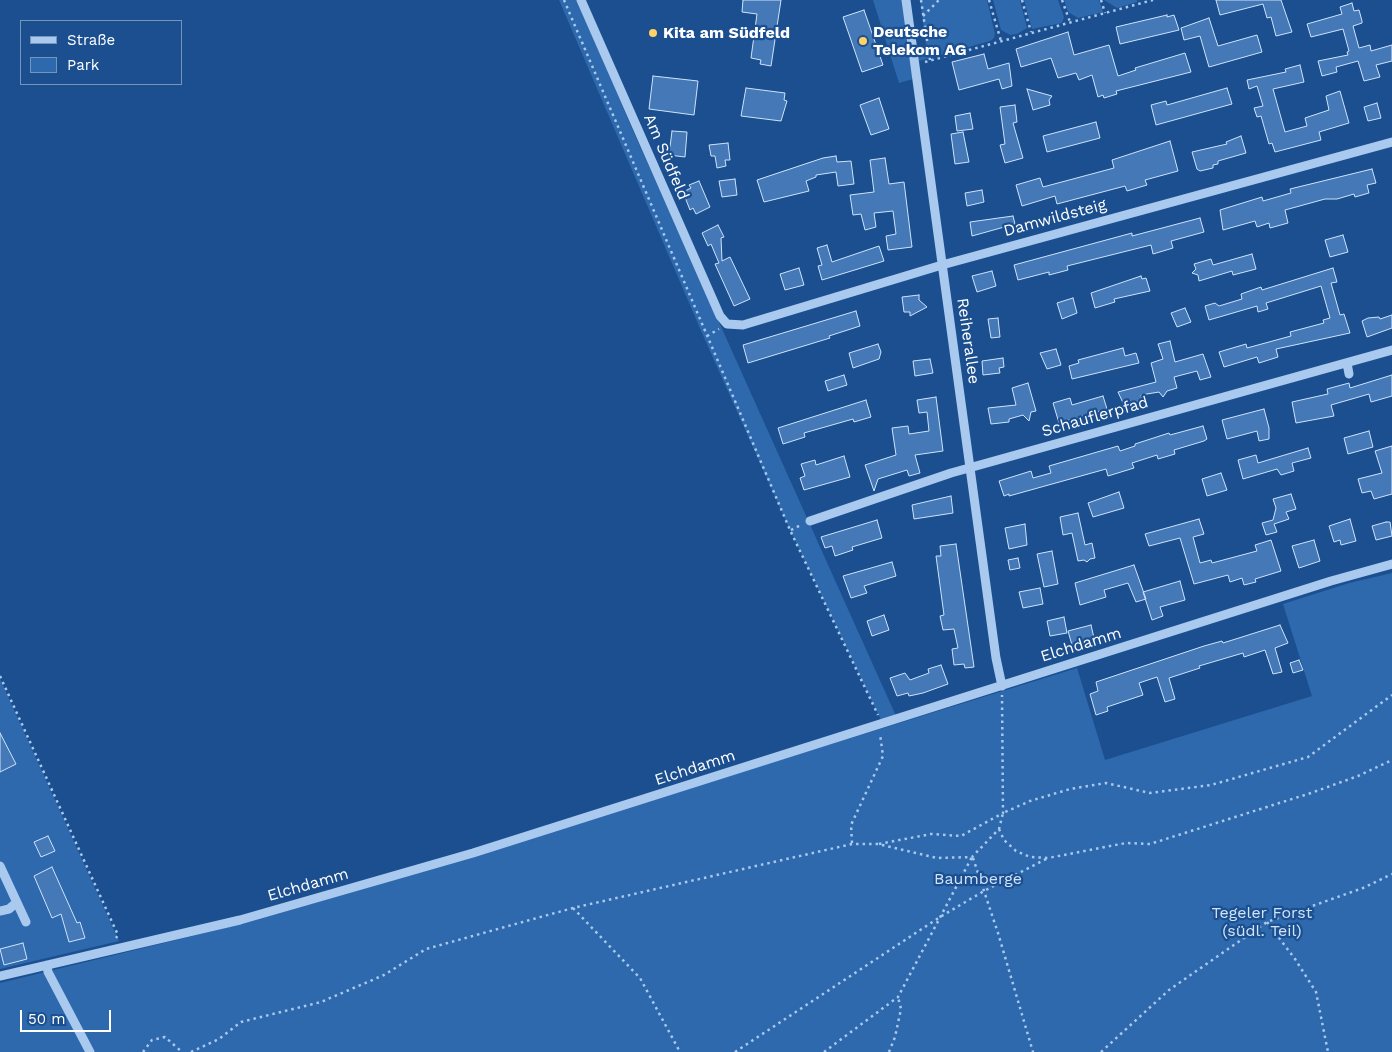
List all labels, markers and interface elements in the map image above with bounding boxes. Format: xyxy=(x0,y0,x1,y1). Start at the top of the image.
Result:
legend xyxy=(20,20,182,85)
place label: Deutsche Telekom AG xyxy=(873,22,966,60)
place label: Kita am Südfeld xyxy=(663,23,790,43)
marker: Kita am Südfeld xyxy=(647,27,659,39)
text: Straße xyxy=(67,31,115,49)
marker: Deutsche Telekom AG xyxy=(857,35,869,47)
text: Park xyxy=(67,56,99,74)
street label: Am Südfeld xyxy=(639,111,693,203)
street label: Damwildsteig xyxy=(1002,195,1108,241)
street label: Reiherallee xyxy=(952,297,984,385)
street label: Schauflerpfad xyxy=(1040,393,1150,441)
street label: Elchdamm xyxy=(1038,624,1124,666)
street label: Elchdamm xyxy=(652,746,738,790)
street label: Elchdamm xyxy=(265,864,351,906)
park label: Baumberge xyxy=(934,869,1022,889)
park label: Tegeler Forst (südl. Teil) xyxy=(1212,903,1312,941)
scale bar xyxy=(22,1000,114,1032)
text: 50 m xyxy=(28,1010,65,1028)

